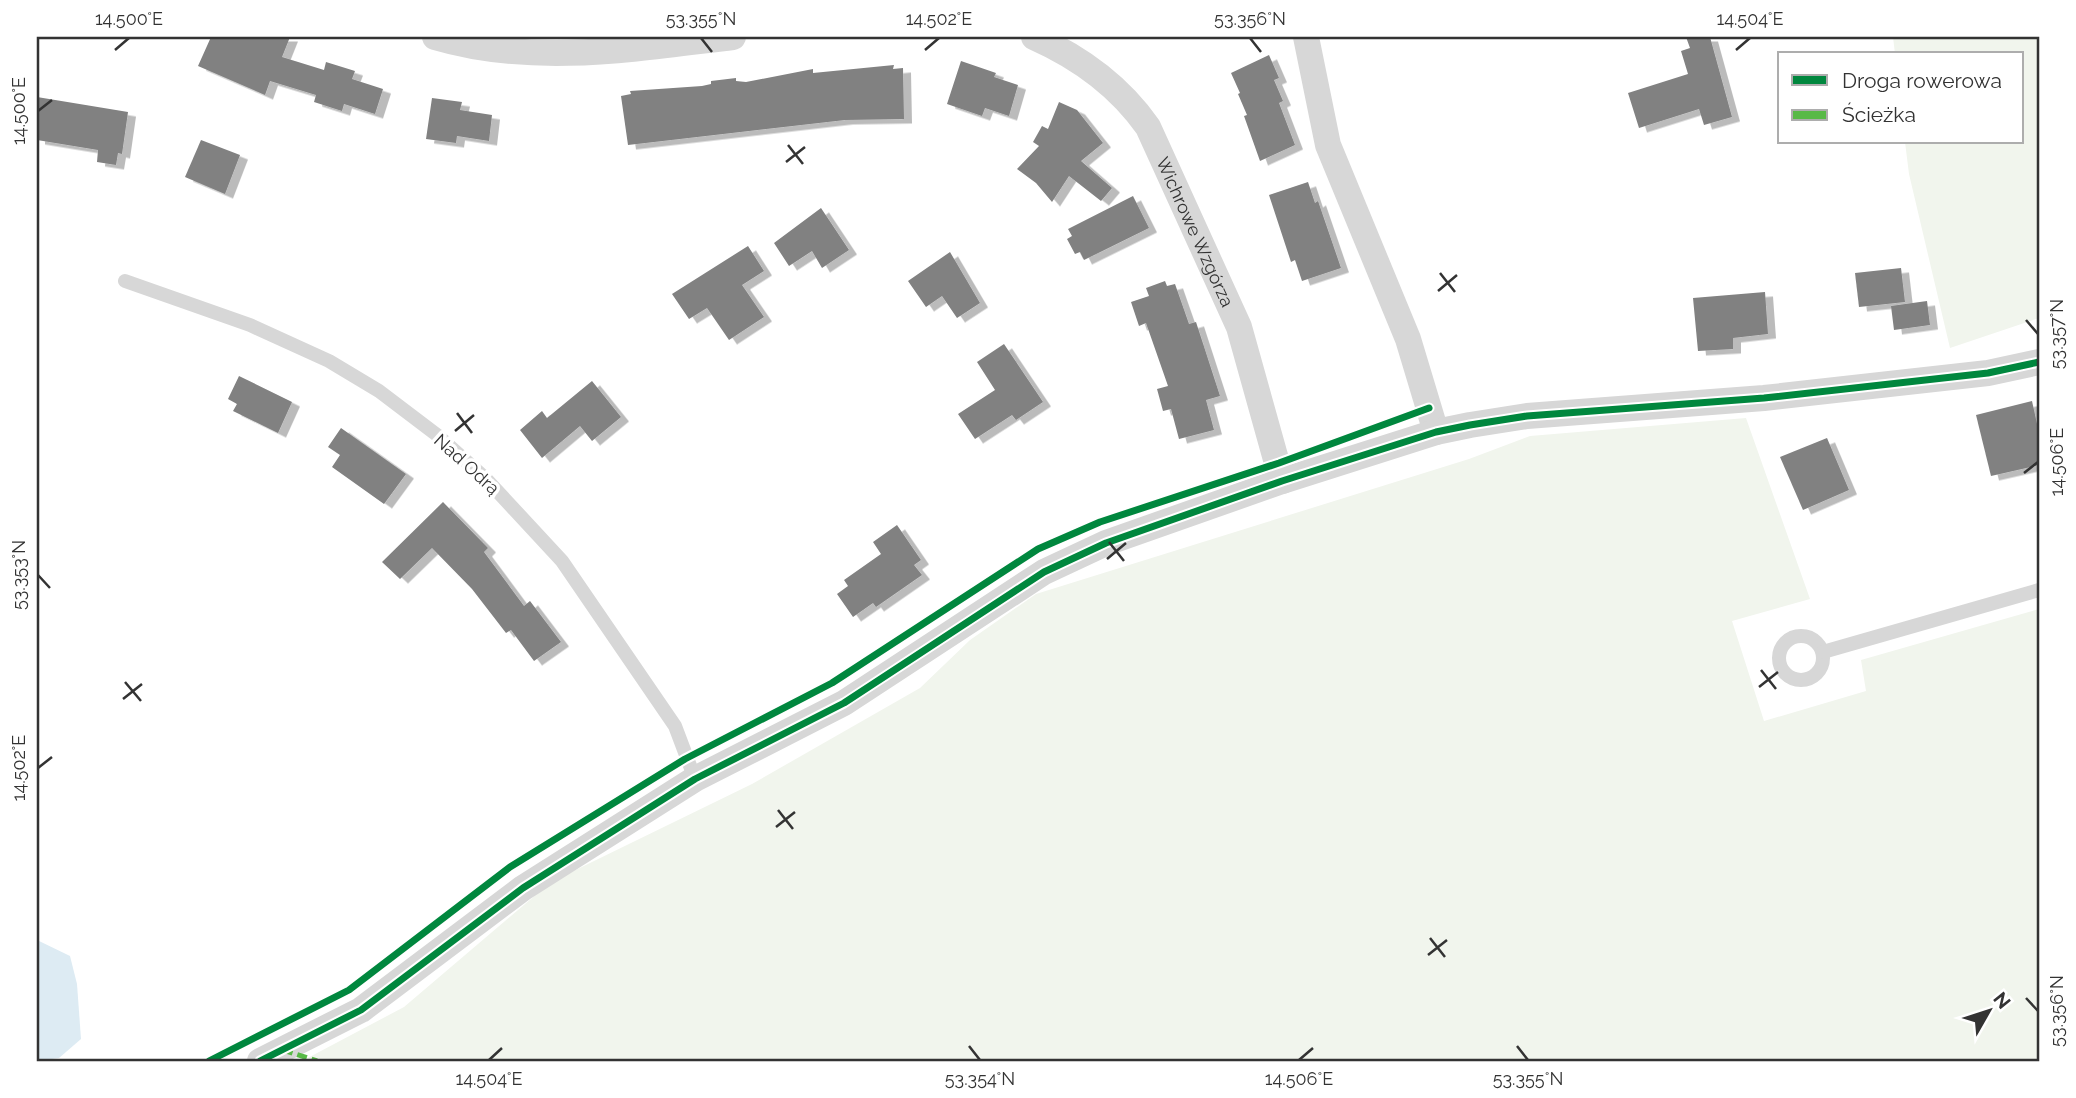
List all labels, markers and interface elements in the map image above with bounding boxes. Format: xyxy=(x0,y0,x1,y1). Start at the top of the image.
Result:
text: 14.500°E xyxy=(95,8,163,29)
text: 53.355°N xyxy=(666,8,736,29)
text: 14.502°E xyxy=(906,8,972,29)
text: 53.356°N xyxy=(1214,8,1286,29)
text: 14.504°E xyxy=(1716,8,1784,29)
legend xyxy=(1778,52,2024,144)
text: Droga rowerowa xyxy=(1842,68,2002,93)
text: 14.500°E xyxy=(8,77,29,145)
text: Ścieżka xyxy=(1842,102,1916,127)
street label: Wichrowe Wzgórza xyxy=(1152,153,1239,310)
text: 53.357°N xyxy=(2046,299,2067,369)
text: 14.506°E xyxy=(2046,428,2067,496)
street label: Nad Odrą xyxy=(430,429,504,499)
text: 53.353°N xyxy=(8,540,29,610)
text: 14.502°E xyxy=(8,735,29,801)
text: 53.356°N xyxy=(2046,975,2067,1047)
north arrow xyxy=(1954,976,2024,1046)
text: N xyxy=(1989,988,2015,1013)
text: 14.504°E xyxy=(455,1068,523,1089)
text: 53.354°N xyxy=(945,1068,1015,1089)
text: 14.506°E xyxy=(1265,1068,1333,1089)
text: 53.355°N xyxy=(1493,1068,1563,1089)

